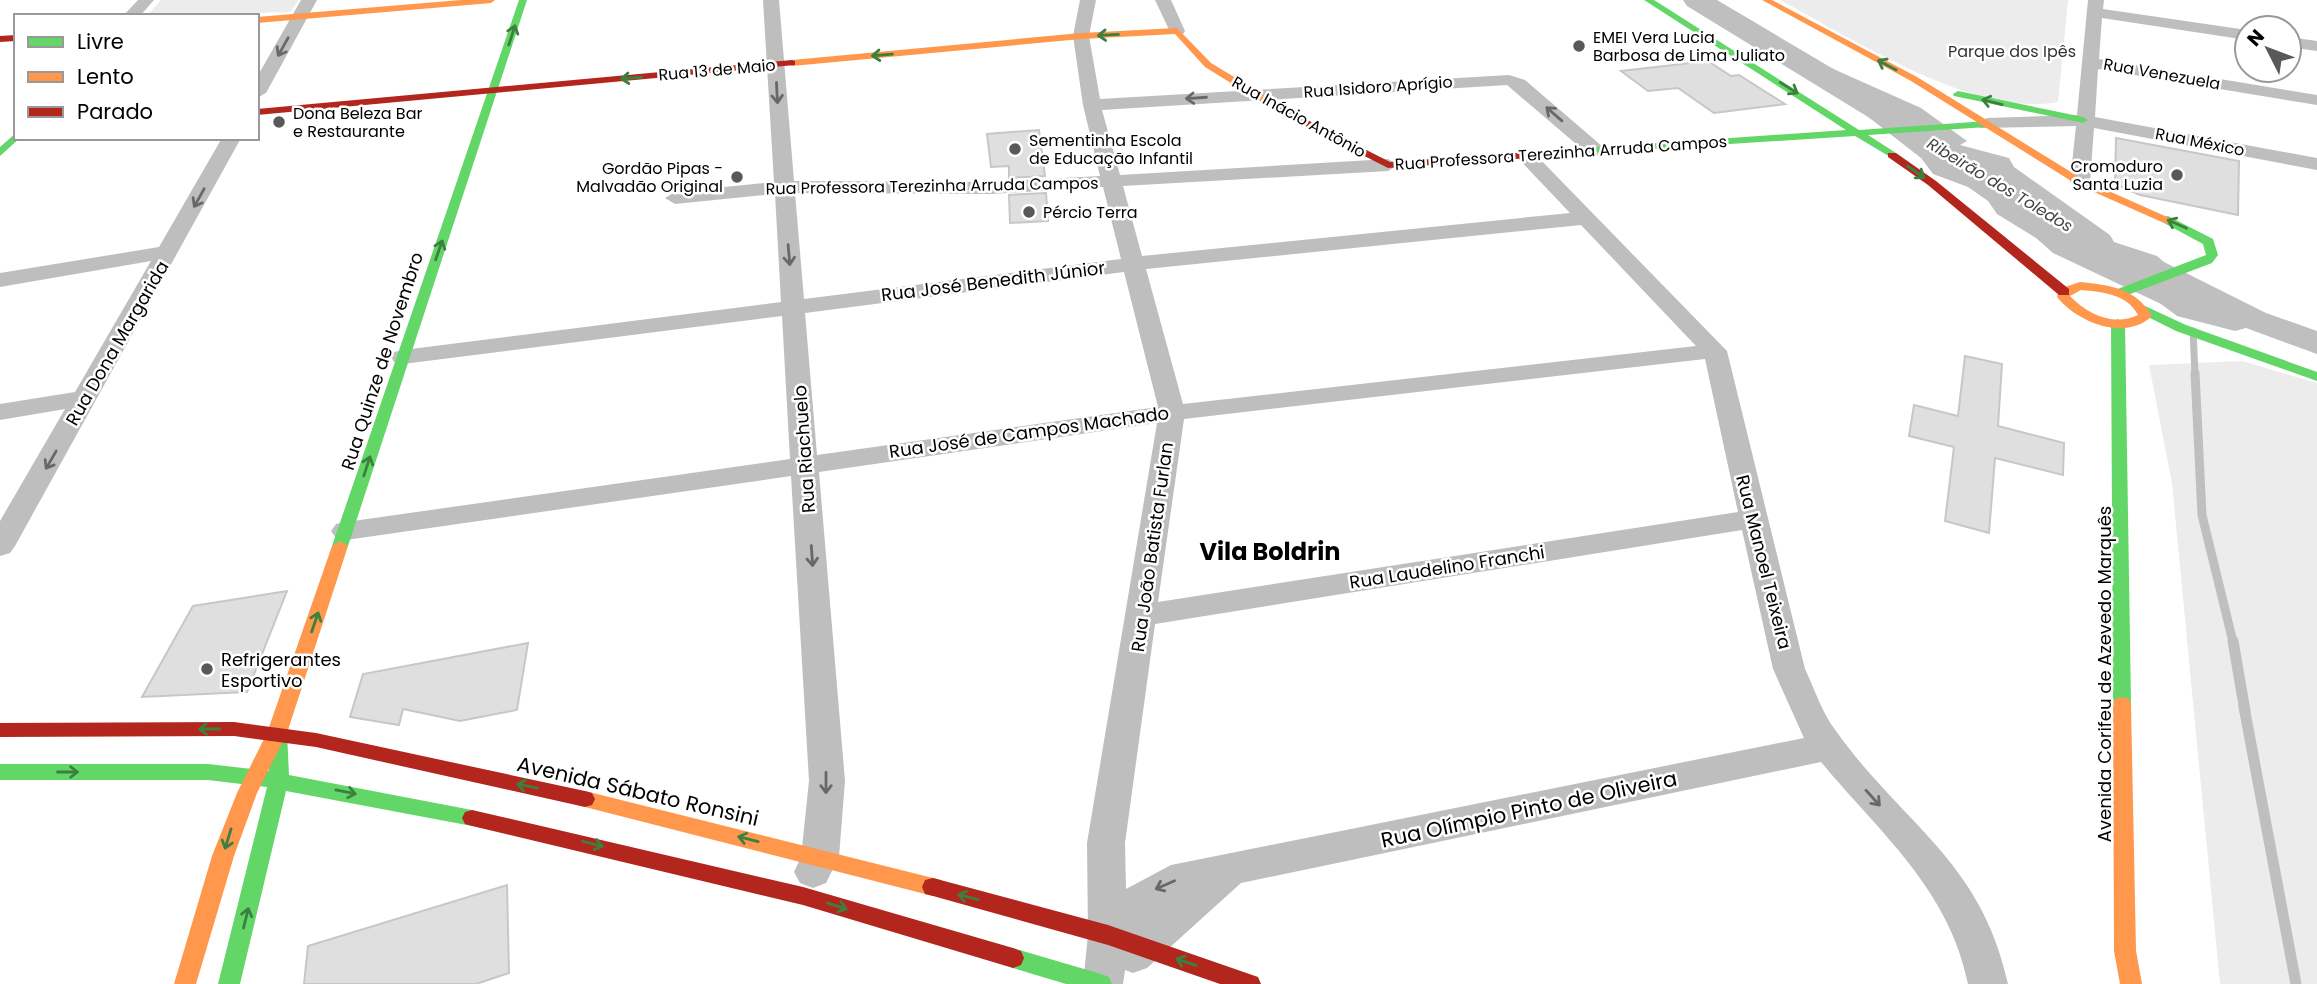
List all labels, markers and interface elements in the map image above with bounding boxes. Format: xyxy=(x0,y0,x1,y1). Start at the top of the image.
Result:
legend xyxy=(14,14,259,140)
north arrow xyxy=(2233,14,2303,84)
one-way arrow xyxy=(507,24,519,46)
text: N xyxy=(2241,24,2271,52)
place label: EMEI Vera Lucia Barbosa de Lima Juliato xyxy=(1593,26,1785,67)
text: Livre xyxy=(77,27,124,56)
one-way arrow xyxy=(1097,28,1120,41)
one-way arrow xyxy=(276,36,290,56)
marker: EMEI Vera Lucia Barbosa de Lima Juliato xyxy=(1571,38,1587,54)
park label: Parque dos Ipês xyxy=(1948,40,2076,63)
one-way arrow xyxy=(871,49,894,62)
street label: Rua Venezuela xyxy=(2102,52,2222,96)
street label: Rua 13 de Maio xyxy=(657,53,777,87)
one-way arrow xyxy=(1877,58,1897,72)
text: Lento xyxy=(77,62,134,91)
street label: Rua Isidoro Aprígio xyxy=(1303,70,1453,104)
street label: Rua Inácio Antônio xyxy=(1228,71,1370,163)
one-way arrow xyxy=(620,72,643,85)
one-way arrow xyxy=(771,81,784,103)
one-way arrow xyxy=(1779,82,1799,96)
one-way arrow xyxy=(1185,92,1208,105)
one-way arrow xyxy=(1981,95,2004,109)
text: Parado xyxy=(77,97,153,126)
place label: Dona Beleza Bar e Restaurante xyxy=(293,102,422,143)
one-way arrow xyxy=(1545,106,1563,122)
marker: Dona Beleza Bar e Restaurante xyxy=(271,114,287,130)
street label: Rua México xyxy=(2153,122,2247,162)
place label: Sementinha Escola de Educação Infantil xyxy=(1029,129,1193,170)
street label: Rua Professora Terezinha Arruda Campos xyxy=(1394,130,1728,176)
water label: Ribeirão dos Toledos xyxy=(1923,132,2077,238)
marker: Sementinha Escola de Educação Infantil xyxy=(1007,141,1023,157)
place label: Cromoduro Santa Luzia xyxy=(2070,155,2163,196)
place label: Gordão Pipas - Malvadão Original xyxy=(576,157,723,198)
one-way arrow xyxy=(1906,165,1925,179)
marker: Cromoduro Santa Luzia xyxy=(2169,167,2185,183)
marker: Gordão Pipas - Malvadão Original xyxy=(729,169,745,185)
street label: Rua Professora Terezinha Arruda Campos xyxy=(765,172,1099,200)
one-way arrow xyxy=(192,187,205,208)
place label: Pércio Terra xyxy=(1043,201,1138,224)
marker: Pércio Terra xyxy=(1021,204,1037,220)
one-way arrow xyxy=(2166,217,2188,230)
one-way arrow xyxy=(434,240,446,262)
one-way arrow xyxy=(782,244,795,266)
street label: Rua Quinze de Novembro xyxy=(335,249,429,473)
street label: Rua José Benedith Júnior xyxy=(880,255,1107,307)
street label: Rua Dona Margarida xyxy=(60,256,174,430)
street label: Rua Riachuelo xyxy=(787,384,821,514)
street label: Rua José de Campos Machado xyxy=(887,400,1171,464)
street label: Rua João Batista Furlan xyxy=(1125,441,1179,653)
one-way arrow xyxy=(43,449,57,469)
one-way arrow xyxy=(362,456,375,478)
street label: Rua Manoel Teixeira xyxy=(1730,472,1798,652)
street label: Avenida Corifeu de Azevedo Marquês xyxy=(2092,506,2117,842)
district label: Vila Boldrin xyxy=(1199,535,1341,568)
street label: Rua Laudelino Franchi xyxy=(1348,539,1546,595)
one-way arrow xyxy=(806,544,819,566)
one-way arrow xyxy=(310,611,322,633)
place label: Refrigerantes Esportivo xyxy=(221,647,341,693)
marker: Refrigerantes Esportivo xyxy=(199,661,215,677)
one-way arrow xyxy=(197,722,220,736)
street label: Avenida Sábato Ronsini xyxy=(514,749,762,833)
street label: Rua Olímpio Pinto de Oliveira xyxy=(1378,763,1680,855)
one-way arrow xyxy=(56,765,79,779)
one-way arrow xyxy=(819,771,833,794)
one-way arrow xyxy=(516,778,539,792)
one-way arrow xyxy=(334,786,357,800)
one-way arrow xyxy=(1865,789,1881,807)
one-way arrow xyxy=(220,828,233,850)
one-way arrow xyxy=(737,832,760,845)
one-way arrow xyxy=(581,838,604,851)
one-way arrow xyxy=(1154,879,1176,892)
one-way arrow xyxy=(957,890,979,903)
one-way arrow xyxy=(826,900,848,913)
one-way arrow xyxy=(240,907,253,930)
one-way arrow xyxy=(1175,955,1197,967)

